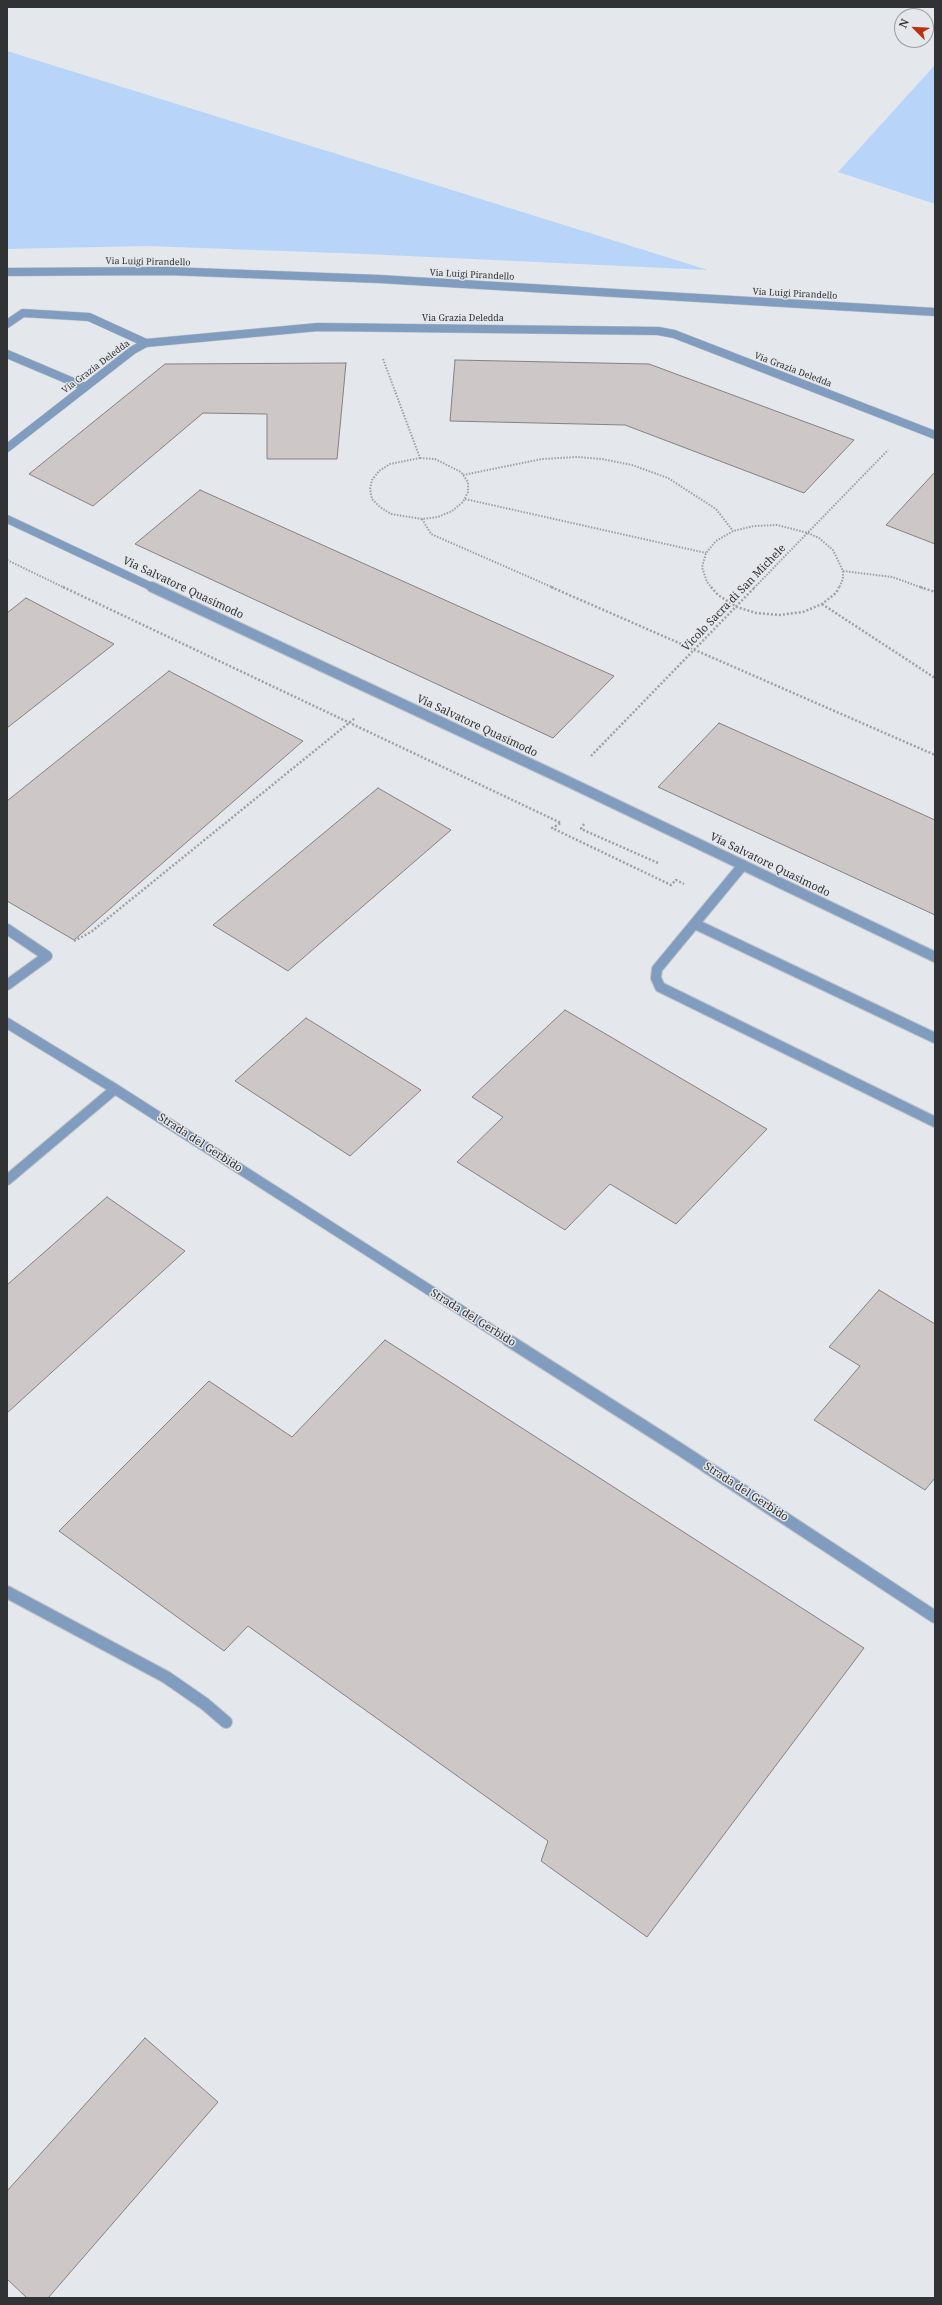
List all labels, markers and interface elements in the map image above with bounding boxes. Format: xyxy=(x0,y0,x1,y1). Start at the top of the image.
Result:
north arrow xyxy=(894,8,934,48)
text: N xyxy=(895,16,912,30)
street label: Via Luigi Pirandello xyxy=(105,256,191,268)
street label: Via Luigi Pirandello xyxy=(429,267,515,283)
street label: Via Luigi Pirandello xyxy=(752,286,838,302)
street label: Via Grazia Deledda xyxy=(422,313,504,323)
street label: Via Grazia Deledda xyxy=(60,338,132,396)
street label: Via Grazia Deledda xyxy=(753,350,833,390)
street label: Vicolo Sacra di San Michele xyxy=(679,542,789,654)
street label: Via Salvatore Quasimodo xyxy=(120,554,246,622)
street label: Via Salvatore Quasimodo xyxy=(414,692,540,760)
street label: Via Salvatore Quasimodo xyxy=(708,830,832,900)
street label: Strada del Gerbido xyxy=(155,1111,245,1175)
street label: Strada del Gerbido xyxy=(428,1286,518,1350)
street label: Strada del Gerbido xyxy=(701,1460,791,1524)

